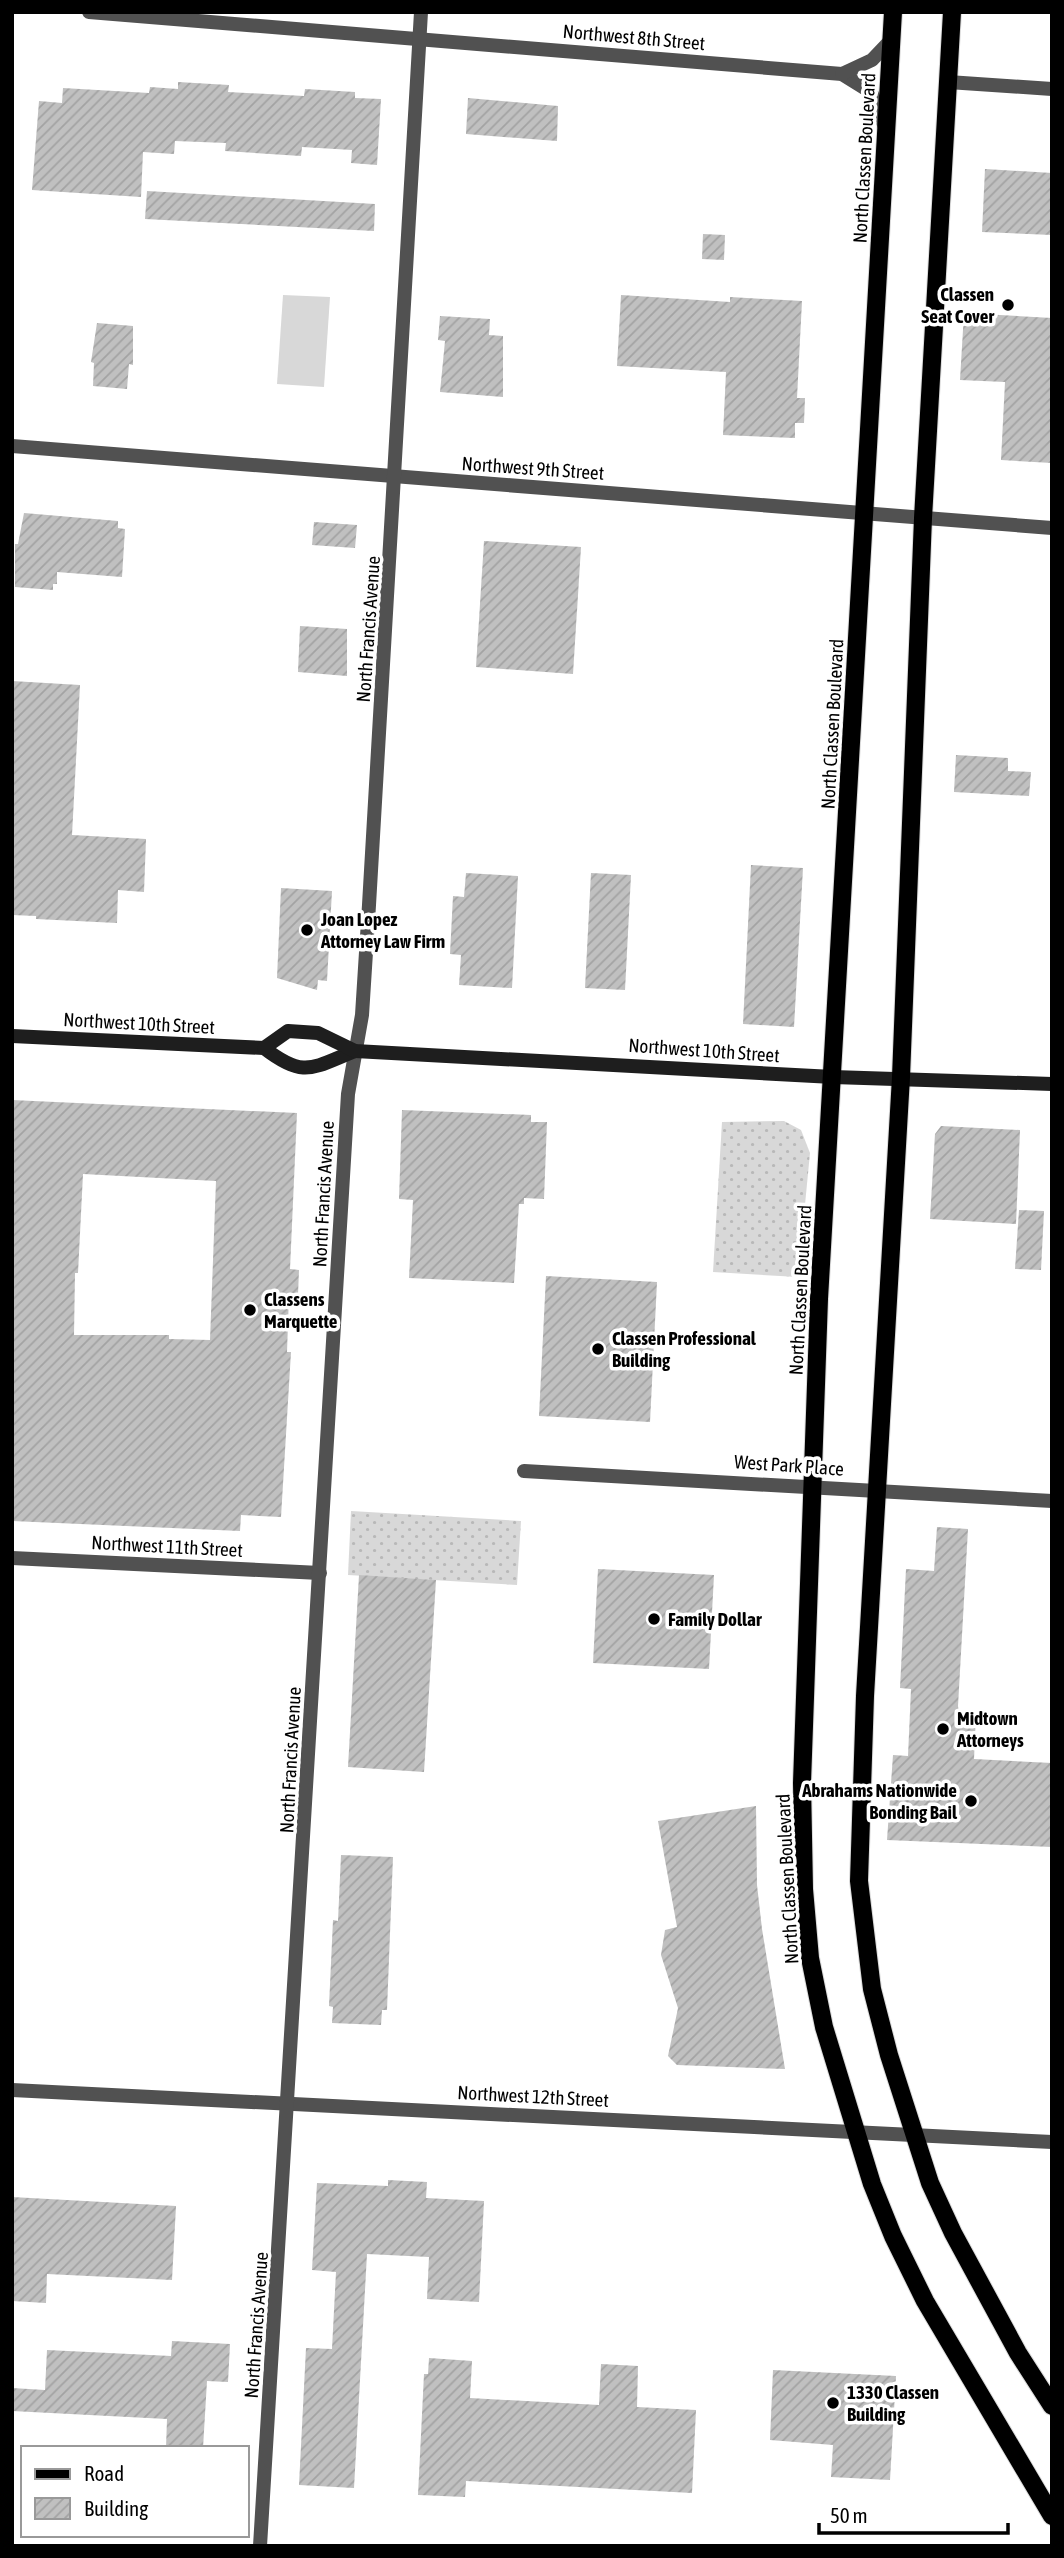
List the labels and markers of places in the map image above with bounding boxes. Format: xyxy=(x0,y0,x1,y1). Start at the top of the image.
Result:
place label: Classen Seat Cover xyxy=(921,283,994,327)
marker: Classen Seat Cover xyxy=(1000,297,1016,313)
place label: Joan Lopez Attorney Law Firm xyxy=(320,908,445,952)
marker: Joan Lopez Attorney Law Firm xyxy=(299,922,315,938)
place label: Classens Marquette xyxy=(264,1288,338,1332)
marker: Classens Marquette xyxy=(242,1302,258,1318)
place label: Classen Professional Building xyxy=(612,1327,757,1371)
marker: Classen Professional Building xyxy=(590,1341,606,1357)
place label: Family Dollar xyxy=(668,1608,762,1630)
marker: Family Dollar xyxy=(646,1611,662,1627)
place label: Midtown Attorneys xyxy=(956,1707,1024,1751)
marker: Midtown Attorneys xyxy=(935,1721,951,1737)
place label: Abrahams Nationwide Bonding Bail xyxy=(801,1779,958,1823)
marker: Abrahams Nationwide Bonding Bail xyxy=(963,1793,979,1809)
place label: 1330 Classen Building xyxy=(847,2381,939,2425)
marker: 1330 Classen Building xyxy=(825,2395,841,2411)

